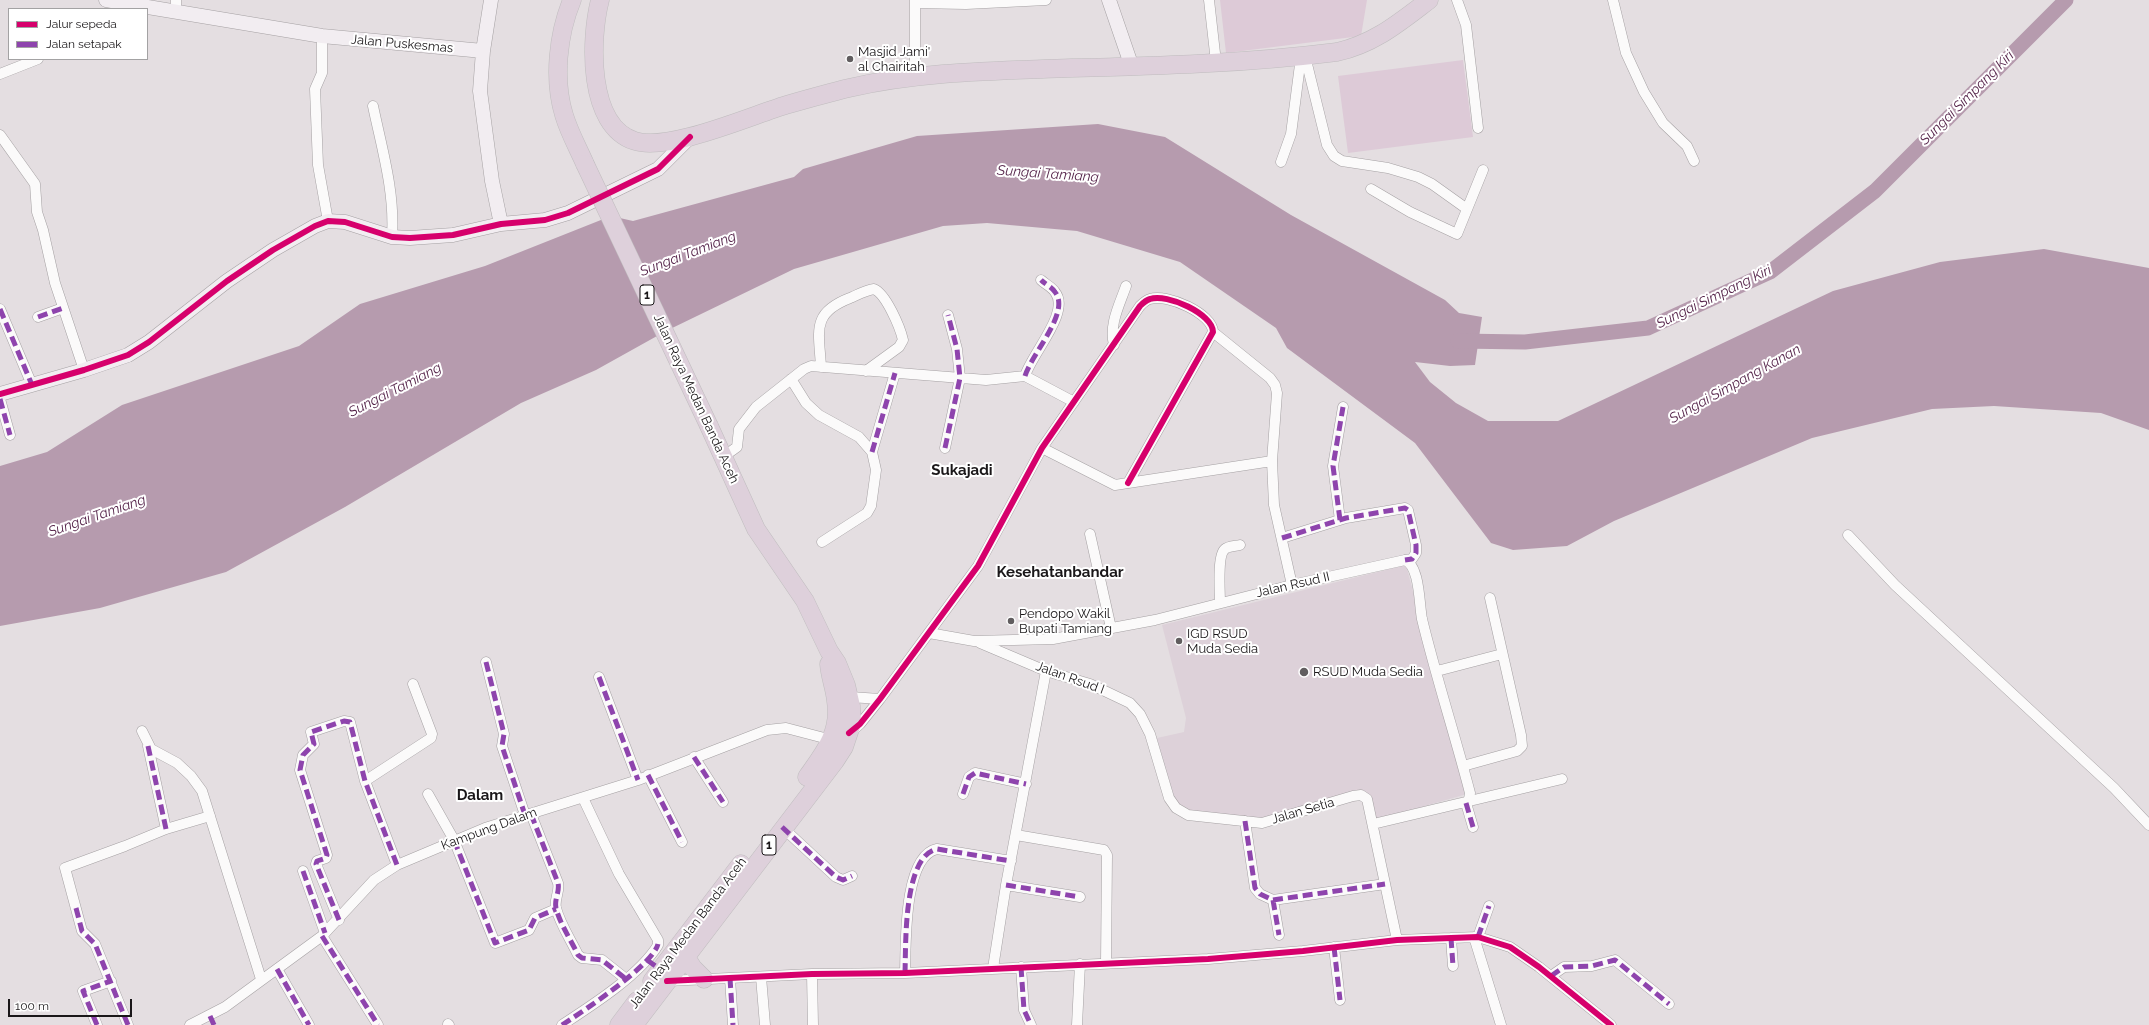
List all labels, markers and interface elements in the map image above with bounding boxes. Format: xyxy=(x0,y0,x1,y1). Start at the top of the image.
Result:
legend xyxy=(8,8,148,60)
text: Jalur sepeda xyxy=(46,17,117,31)
street label: Jalan Puskesmas xyxy=(350,32,454,56)
text: Jalan setapak xyxy=(46,37,122,51)
place label: Masjid Jami' al Chairitah xyxy=(858,44,930,75)
water label: Sungai Simpang Kiri xyxy=(1916,47,2018,149)
marker: Masjid Jami' al Chairitah xyxy=(845,54,855,64)
water label: Sungai Tamiang xyxy=(997,162,1099,186)
water label: Sungai Tamiang xyxy=(637,228,739,280)
water label: Sungai Simpang Kiri xyxy=(1654,262,1774,332)
road number: 1 xyxy=(640,285,654,305)
street label: Jalan Raya Medan Banda Aceh xyxy=(650,312,742,486)
water label: Sungai Simpang Kanan xyxy=(1666,341,1804,427)
water label: Sungai Tamiang xyxy=(346,359,444,421)
district label: Sukajadi xyxy=(931,461,993,479)
water label: Sungai Tamiang xyxy=(46,491,148,541)
district label: Kesehatanbandar xyxy=(996,563,1124,581)
street label: Jalan Rsud II xyxy=(1255,569,1331,601)
place label: Pendopo Wakil Bupati Tamiang xyxy=(1019,606,1112,637)
marker: Pendopo Wakil Bupati Tamiang xyxy=(1006,616,1016,626)
place label: IGD RSUD Muda Sedia xyxy=(1187,626,1258,657)
marker: IGD RSUD Muda Sedia xyxy=(1174,636,1184,646)
street label: Jalan Rsud I xyxy=(1034,658,1106,698)
place label: RSUD Muda Sedia xyxy=(1313,664,1423,680)
marker: RSUD Muda Sedia xyxy=(1298,666,1310,678)
district label: Dalam xyxy=(457,786,503,804)
street label: Jalan Setia xyxy=(1270,795,1336,827)
street label: Kampung Dalam xyxy=(439,804,539,854)
road number: 1 xyxy=(762,835,776,855)
street label: Jalan Raya Medan Banda Aceh xyxy=(626,854,750,1012)
scale bar xyxy=(10,991,134,1017)
text: 100 m xyxy=(15,999,49,1013)

